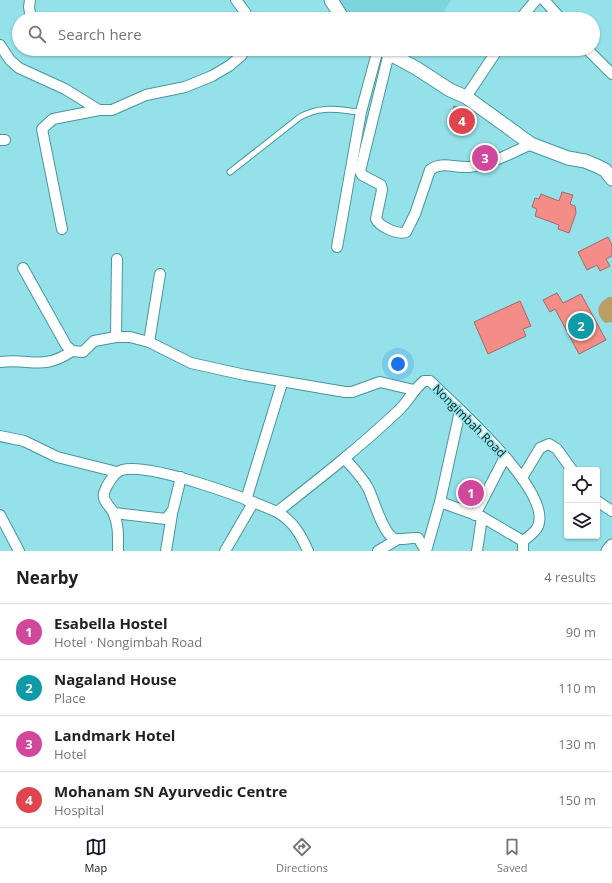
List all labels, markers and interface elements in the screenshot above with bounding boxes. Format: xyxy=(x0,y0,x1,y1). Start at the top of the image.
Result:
search box xyxy=(12,12,600,56)
icon: search xyxy=(26,23,48,45)
text: Search here xyxy=(58,24,142,44)
pin: 4 xyxy=(449,106,475,136)
pin: 3 xyxy=(472,143,498,173)
pin: 2 xyxy=(568,311,594,341)
your location xyxy=(388,354,408,374)
street label: Nongimbah Road xyxy=(429,380,510,461)
map controls xyxy=(564,467,600,539)
button: locate xyxy=(564,467,600,503)
pin: 1 xyxy=(458,478,484,508)
button: layers xyxy=(564,503,600,539)
text: Nearby xyxy=(16,566,78,589)
text: 4 results xyxy=(544,568,596,586)
text: Esabella Hostel xyxy=(54,613,168,633)
text: 1 xyxy=(25,623,33,641)
text: 90 m xyxy=(566,623,596,641)
text: Hotel · Nongimbah Road xyxy=(54,633,202,651)
text: Nagaland House xyxy=(54,669,177,689)
text: 2 xyxy=(25,679,33,697)
text: 110 m xyxy=(558,679,596,697)
text: Place xyxy=(54,689,86,707)
text: Landmark Hotel xyxy=(54,725,175,745)
text: 3 xyxy=(25,735,33,753)
text: 130 m xyxy=(558,735,596,753)
text: Hotel xyxy=(54,745,87,763)
text: Mohanam SN Ayurvedic Centre xyxy=(54,781,287,801)
text: 4 xyxy=(25,791,33,809)
text: 150 m xyxy=(558,791,596,809)
text: Hospital xyxy=(54,801,104,819)
tab: Map xyxy=(84,836,107,875)
tab: Directions xyxy=(276,836,328,875)
tab: Saved xyxy=(497,836,528,875)

